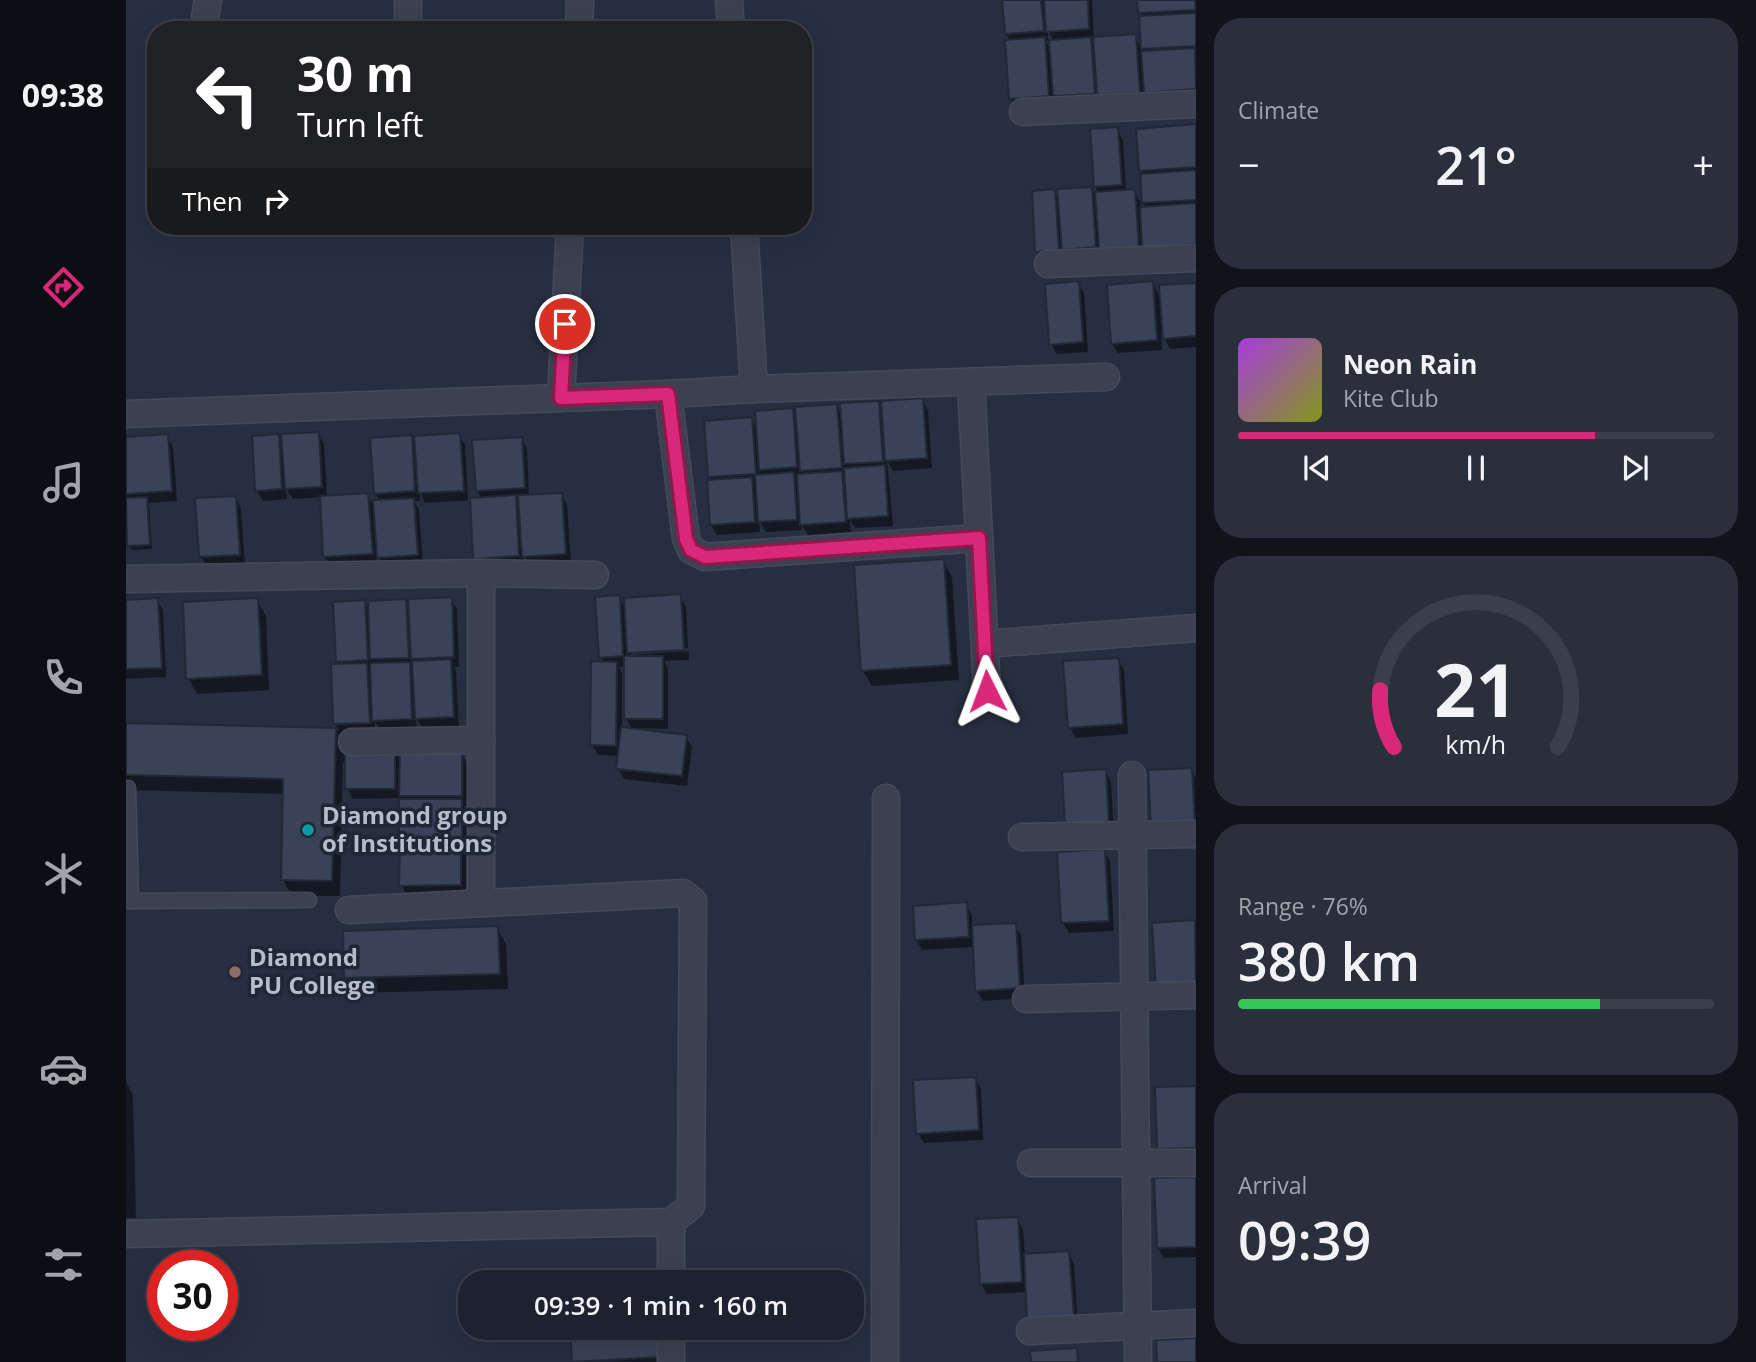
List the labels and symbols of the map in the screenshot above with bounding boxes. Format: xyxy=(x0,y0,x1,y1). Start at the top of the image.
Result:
pin xyxy=(535,294,595,354)
position arrow xyxy=(950,654,1024,728)
place label: Diamond group of Institutions xyxy=(322,798,507,859)
marker: Diamond group of Institutions xyxy=(300,822,316,838)
place label: Diamond PU College xyxy=(249,940,375,1001)
marker: Diamond PU College xyxy=(227,964,243,980)
speed limit sign: 30 xyxy=(147,1250,238,1341)

